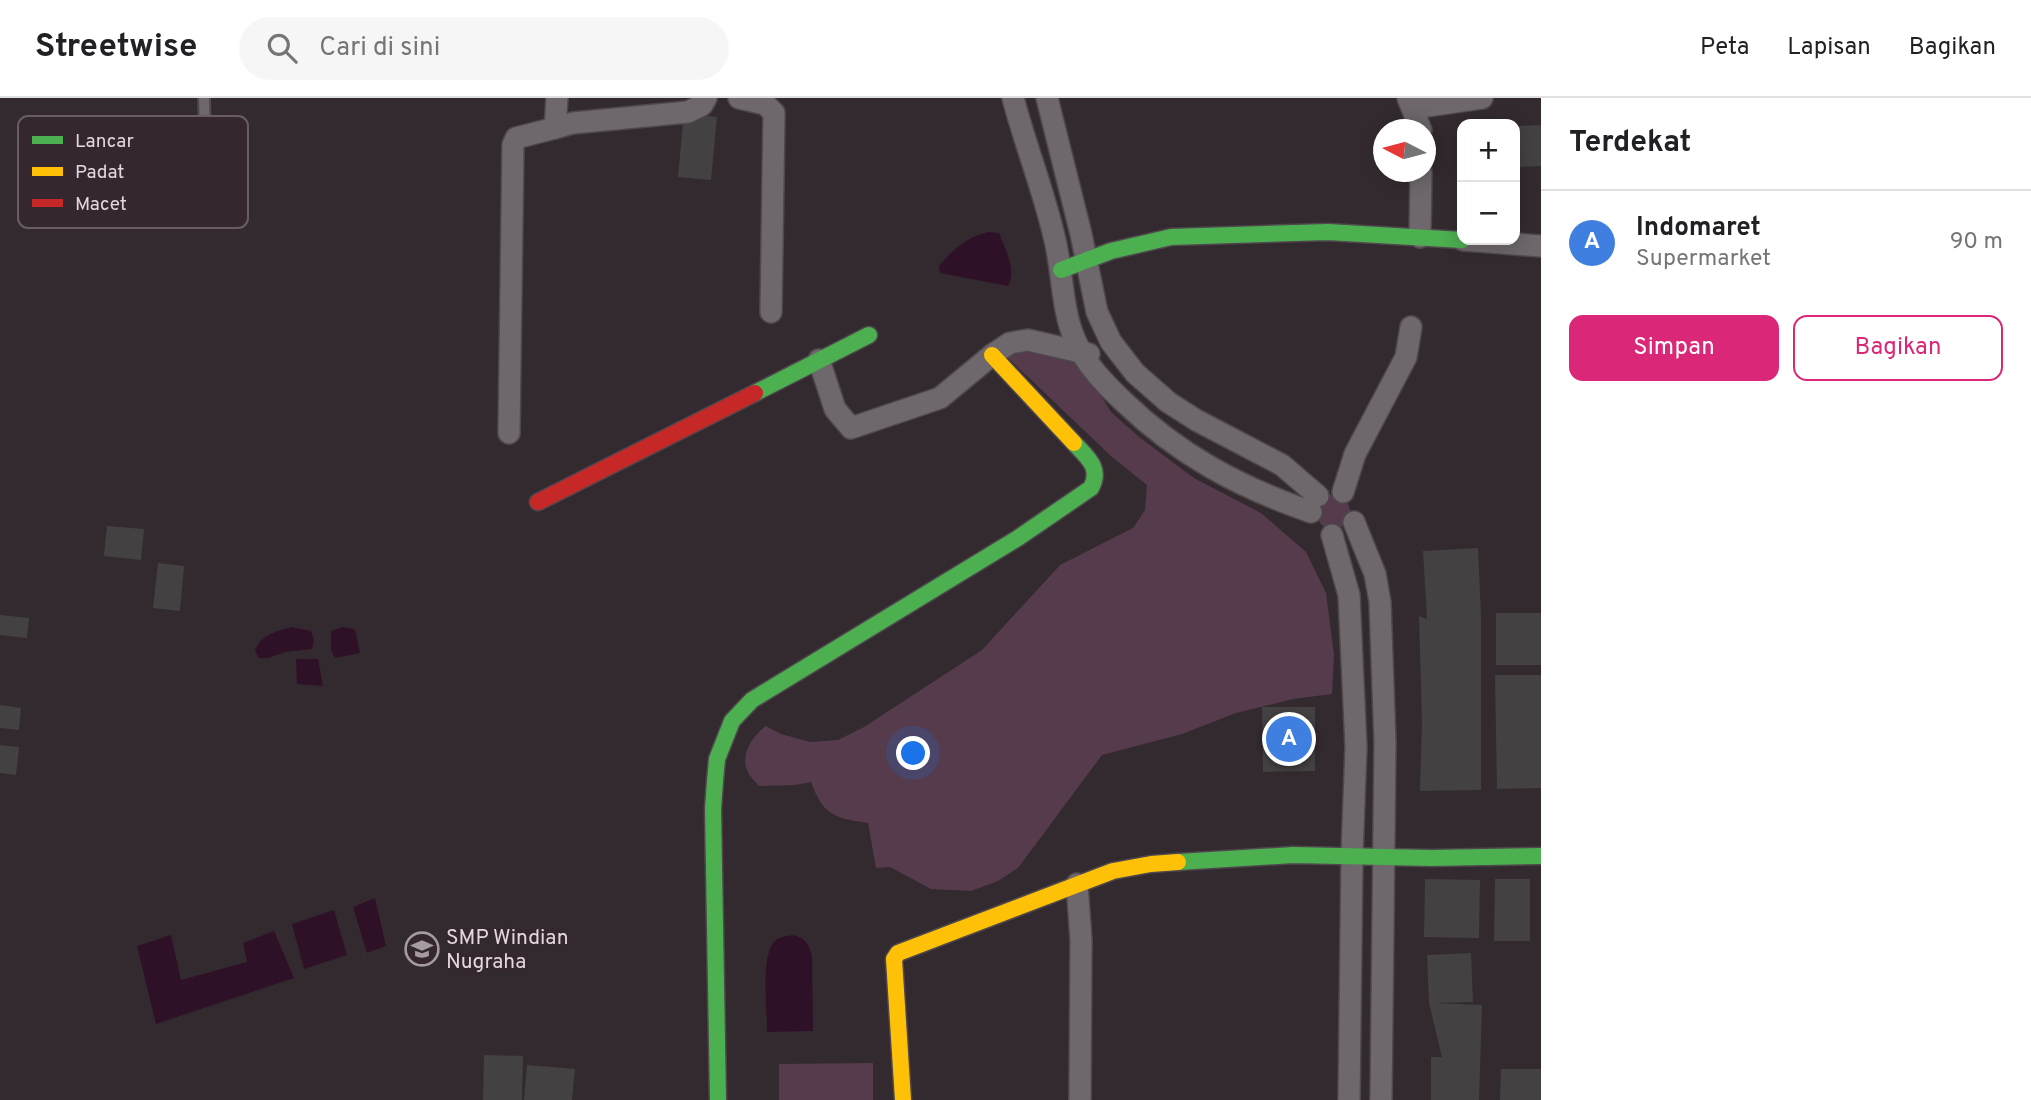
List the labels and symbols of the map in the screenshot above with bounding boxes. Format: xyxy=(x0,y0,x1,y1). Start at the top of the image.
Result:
legend xyxy=(18,116,248,228)
north arrow xyxy=(1373,119,1436,182)
text: Lancar xyxy=(75,130,134,154)
text: Padat xyxy=(75,161,124,185)
text: Macet xyxy=(75,193,127,217)
pin: A xyxy=(1266,713,1312,765)
your location xyxy=(896,736,930,770)
place label: SMP Windian Nugraha xyxy=(446,925,569,976)
school or university icon: SMP Windian Nugraha xyxy=(403,930,441,968)

